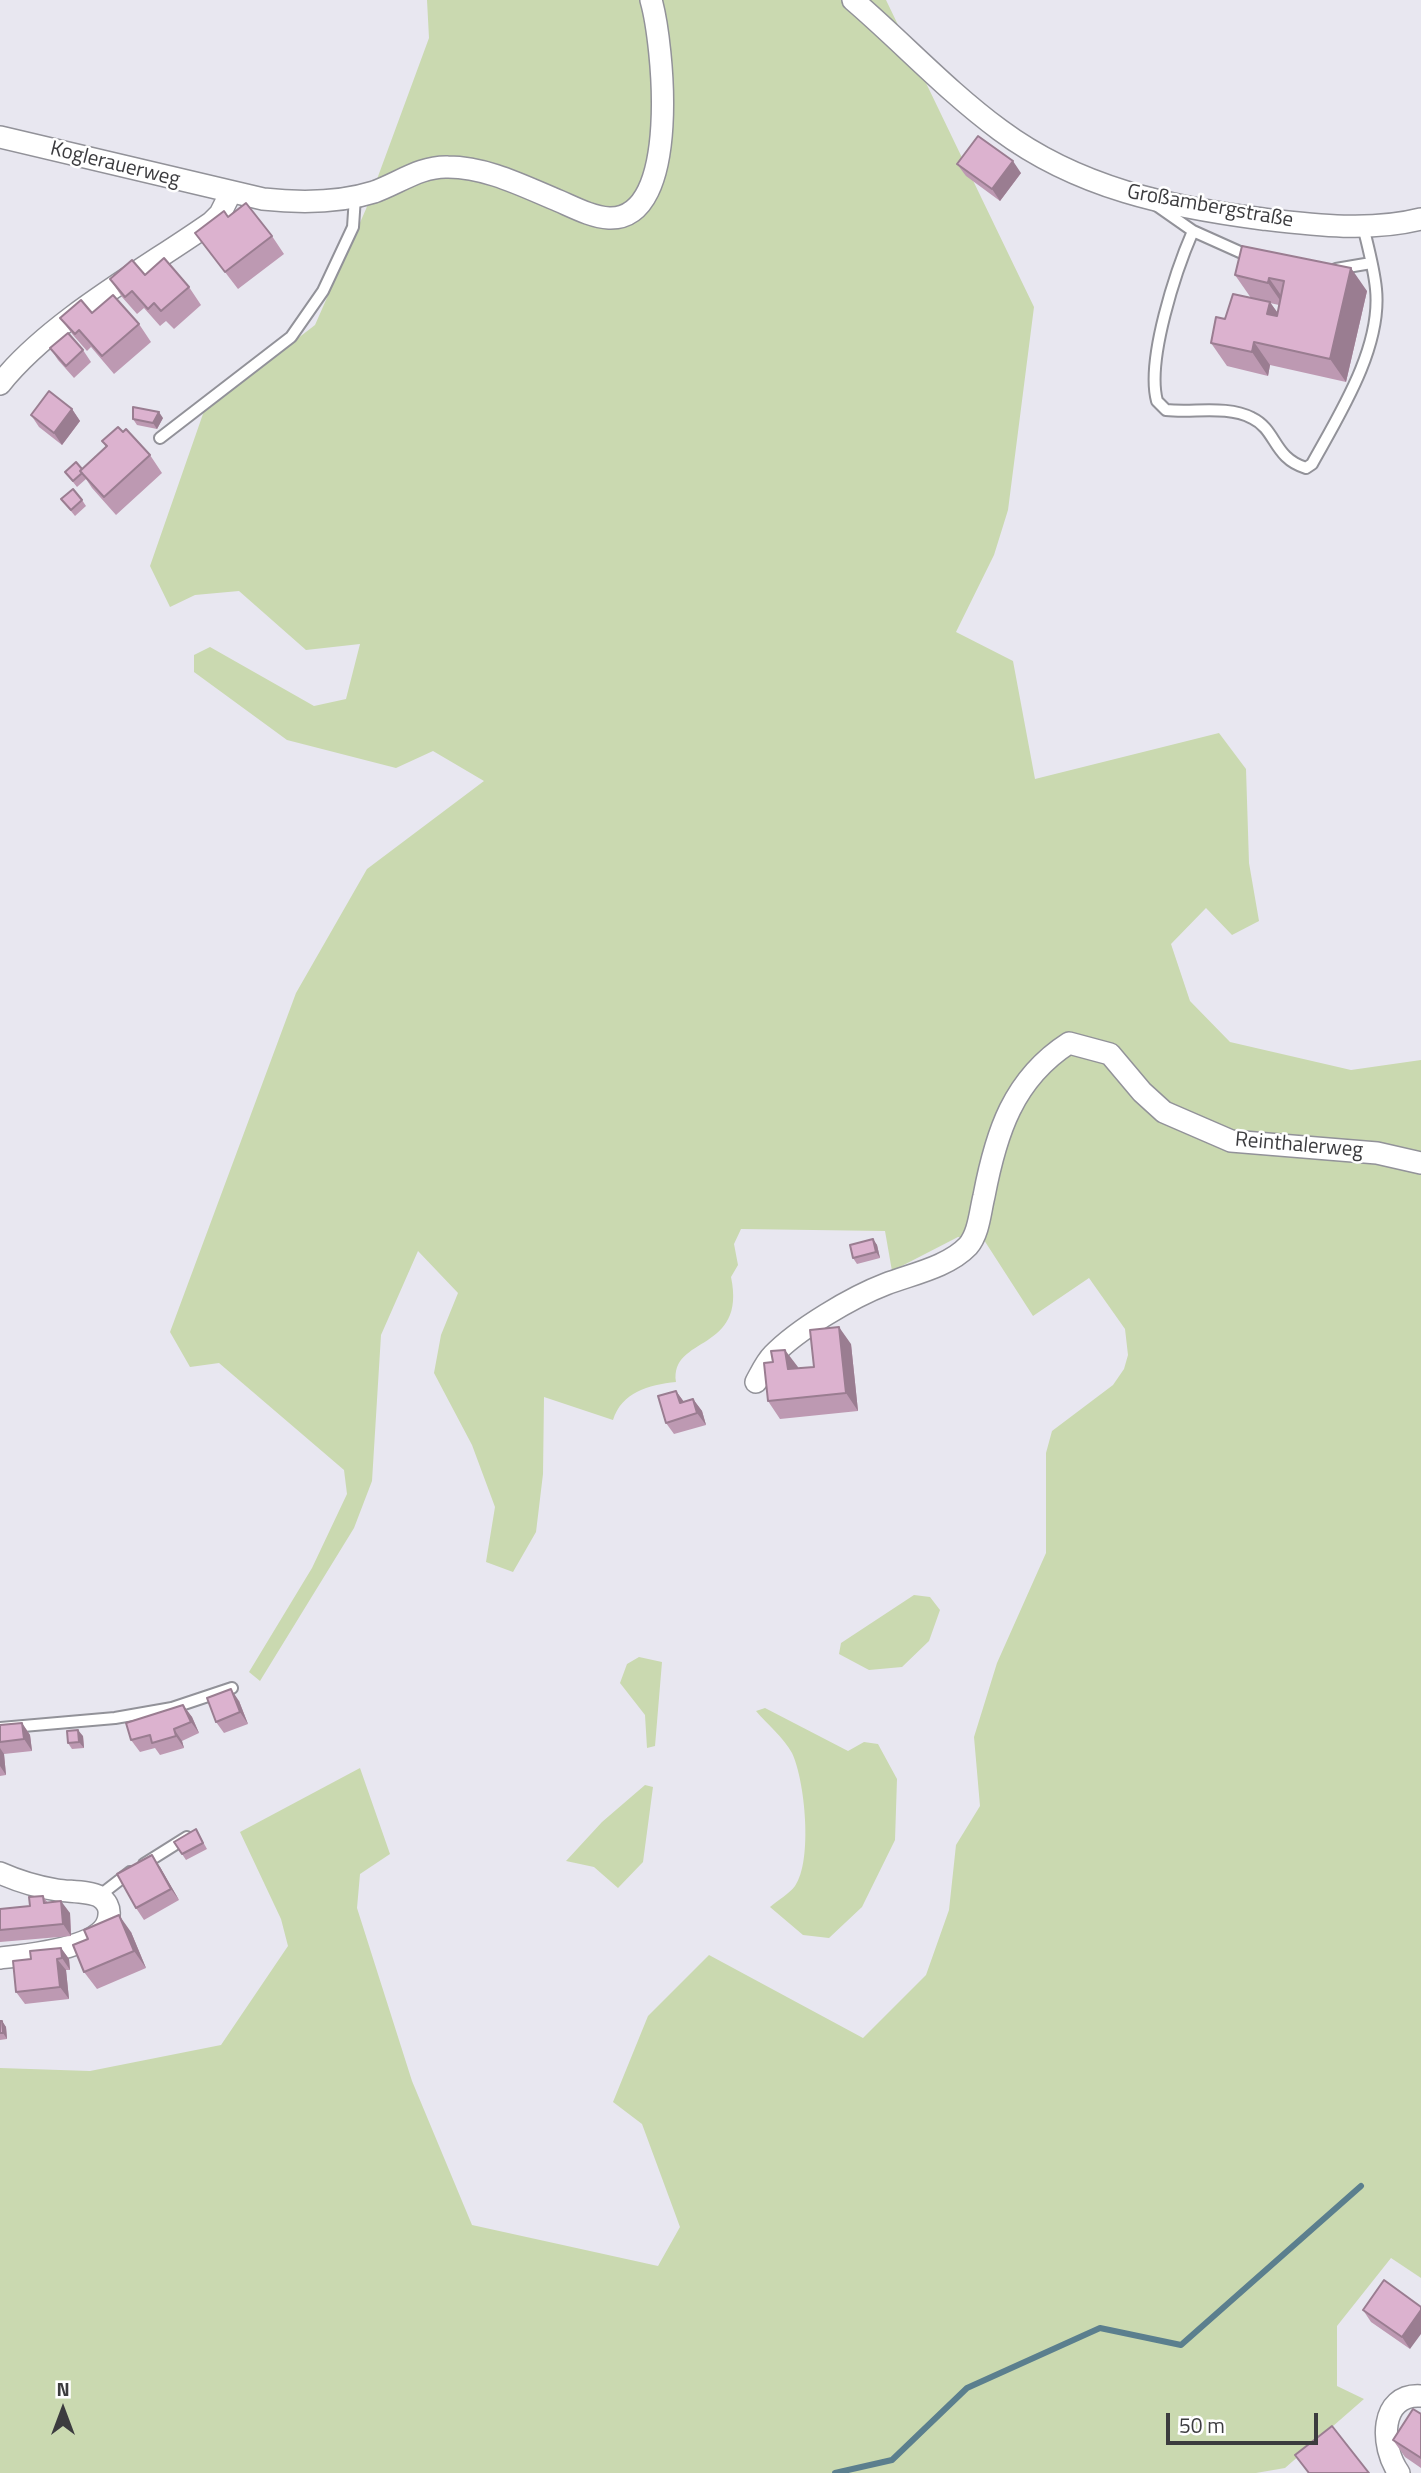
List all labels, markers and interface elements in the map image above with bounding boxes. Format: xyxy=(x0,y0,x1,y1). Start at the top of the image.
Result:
street label: Koglerauerweg xyxy=(47,137,183,193)
street label: Großambergstraße xyxy=(1125,180,1295,234)
street label: Reinthalerweg xyxy=(1234,1128,1364,1164)
text: N xyxy=(56,2374,70,2403)
north arrow xyxy=(28,2375,98,2445)
scale bar xyxy=(1169,2400,1321,2444)
text: 50 m xyxy=(1179,2409,1225,2441)

